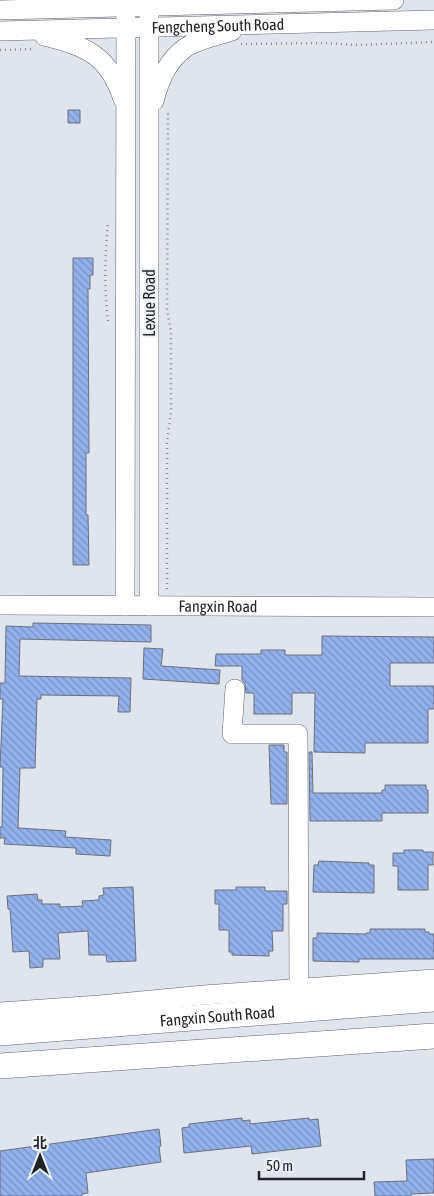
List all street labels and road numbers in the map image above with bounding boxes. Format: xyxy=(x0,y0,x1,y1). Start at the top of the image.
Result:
street label: Fengcheng South Road xyxy=(151,15,284,37)
street label: Lexue Road xyxy=(140,269,158,337)
street label: Fangxin Road xyxy=(178,597,258,616)
street label: Fangxin South Road xyxy=(159,1002,276,1029)

